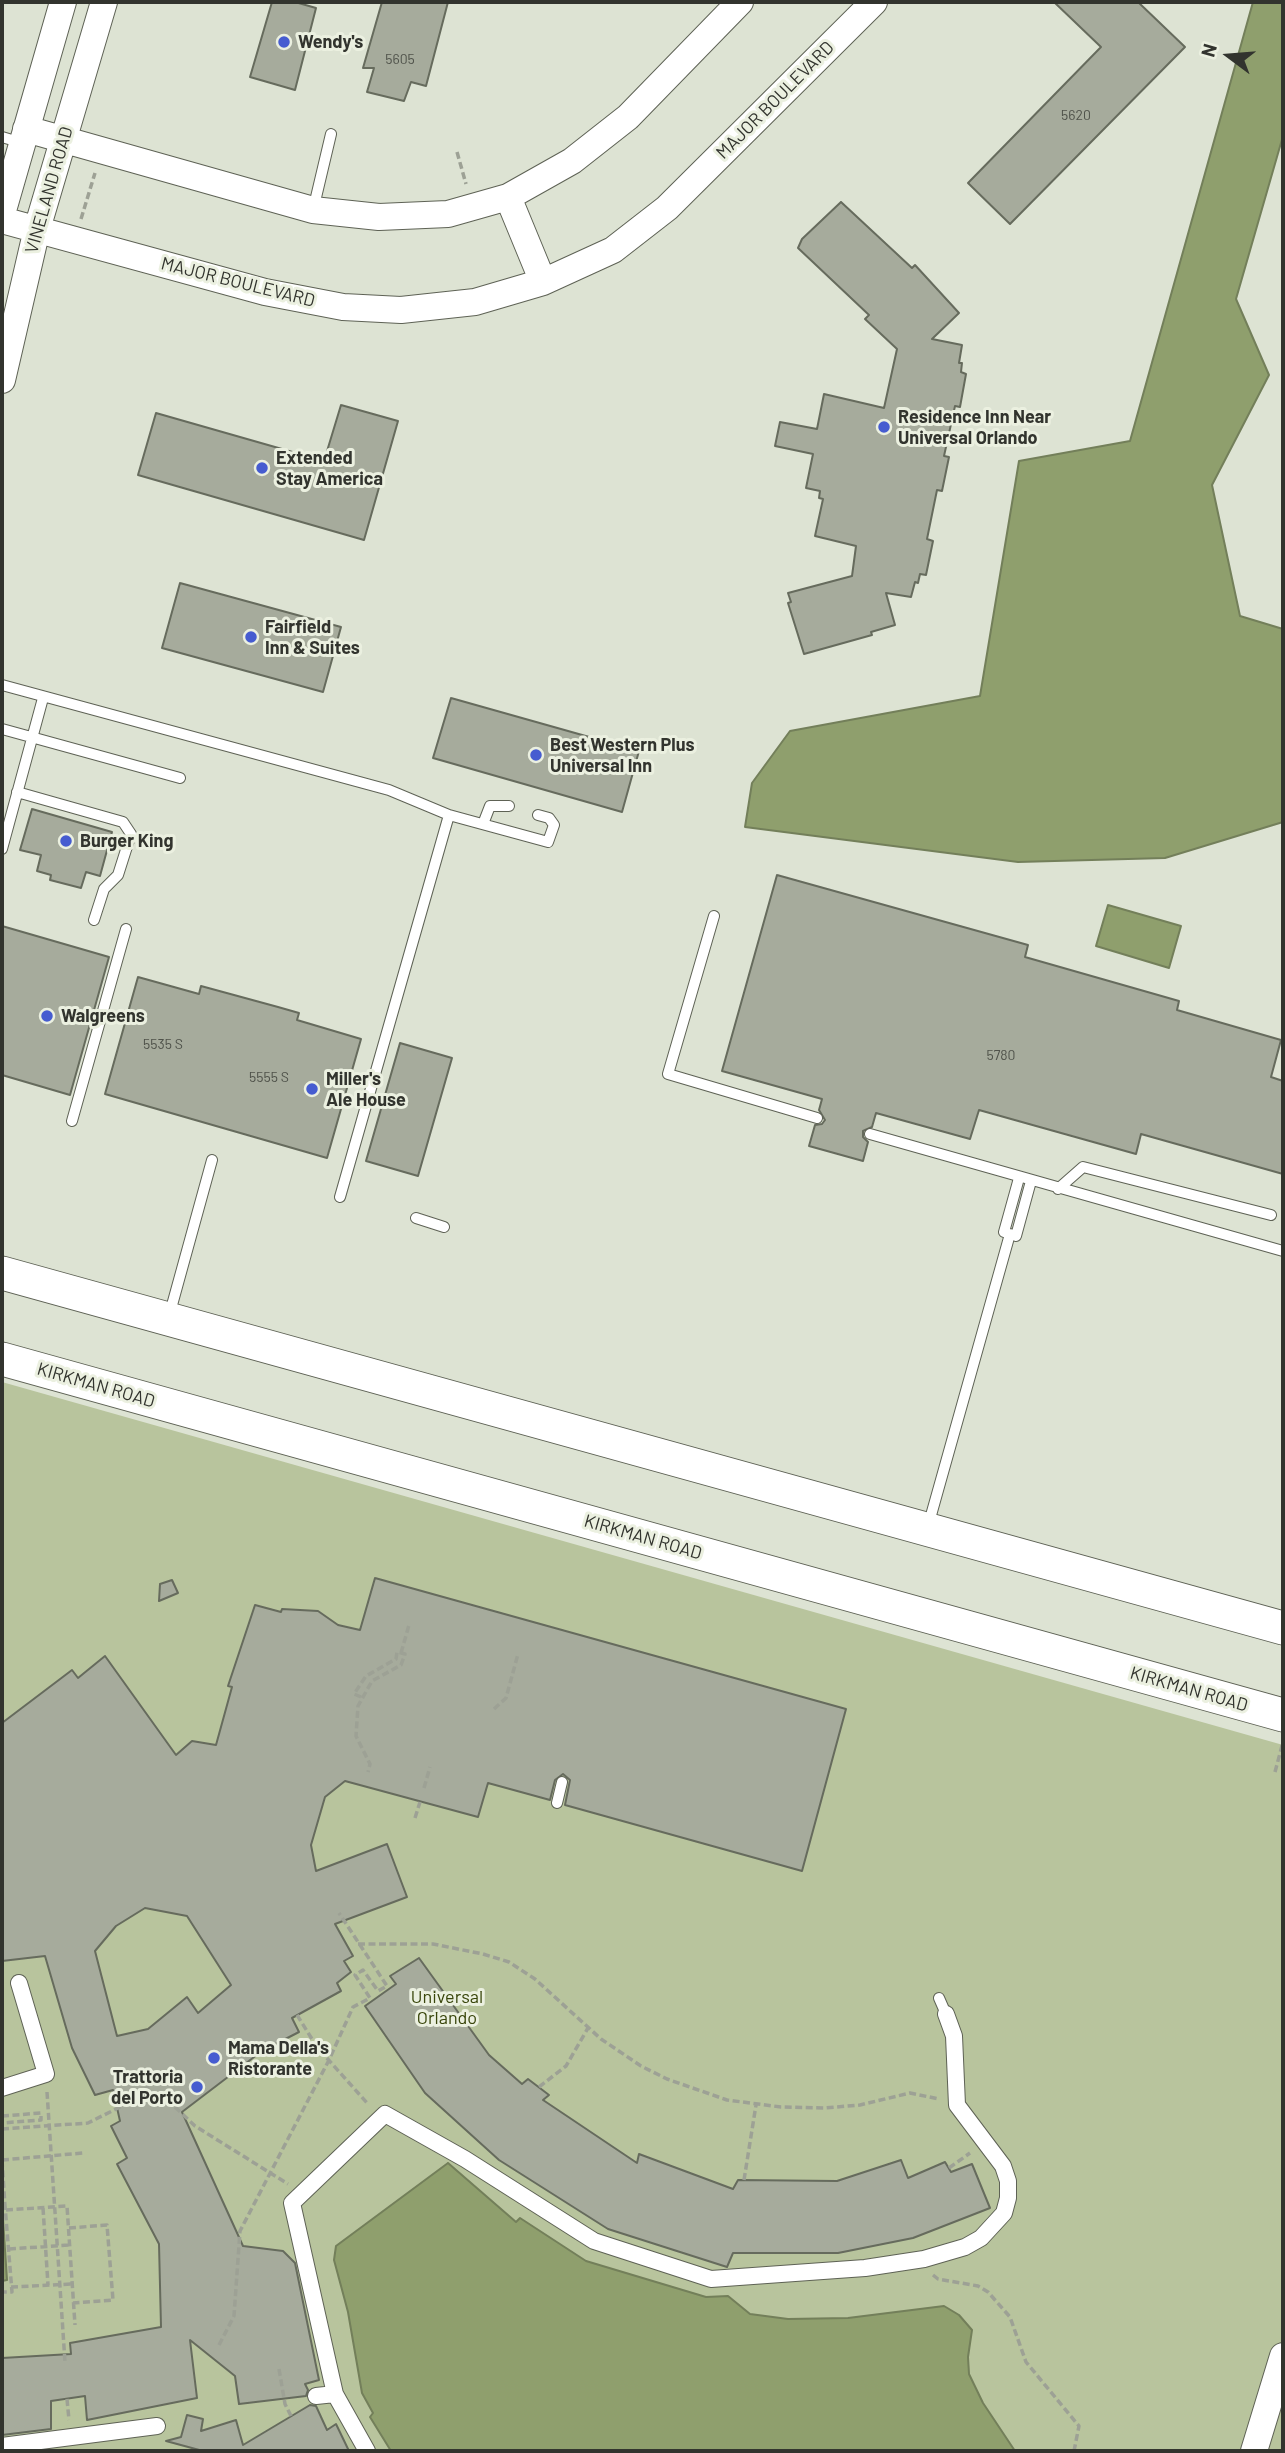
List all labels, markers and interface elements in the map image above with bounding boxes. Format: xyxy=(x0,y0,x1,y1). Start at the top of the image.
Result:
north arrow xyxy=(1194,21,1264,91)
place label: Wendy's xyxy=(298,31,363,53)
marker: Wendy's xyxy=(276,34,292,50)
street label: MAJOR BOULEVARD xyxy=(712,37,838,163)
text: N xyxy=(1196,41,1221,59)
house number: 5605 xyxy=(385,51,415,67)
house number: 5620 xyxy=(1061,107,1091,123)
street label: VINELAND ROAD xyxy=(21,124,77,256)
street label: MAJOR BOULEVARD xyxy=(159,252,317,312)
place label: Residence Inn Near Universal Orlando xyxy=(898,406,1051,448)
marker: Residence Inn Near Universal Orlando xyxy=(876,419,892,435)
place label: Extended Stay America xyxy=(276,447,383,490)
marker: Extended Stay America xyxy=(254,460,270,476)
place label: Fairfield Inn & Suites xyxy=(265,616,360,658)
marker: Fairfield Inn & Suites xyxy=(243,629,259,645)
place label: Best Western Plus Universal Inn xyxy=(550,734,695,776)
marker: Best Western Plus Universal Inn xyxy=(528,747,544,763)
place label: Burger King xyxy=(80,830,173,852)
marker: Burger King xyxy=(58,833,74,849)
place label: Walgreens xyxy=(61,1005,145,1027)
marker: Walgreens xyxy=(39,1008,55,1024)
house number: 5535 S xyxy=(143,1036,183,1052)
house number: 5780 xyxy=(986,1047,1016,1063)
place label: Miller's Ale House xyxy=(326,1068,406,1110)
house number: 5555 S xyxy=(249,1069,289,1085)
marker: Miller's Ale House xyxy=(304,1081,320,1097)
street label: KIRKMAN ROAD xyxy=(35,1358,157,1412)
street label: KIRKMAN ROAD xyxy=(582,1510,704,1564)
street label: KIRKMAN ROAD xyxy=(1128,1662,1250,1716)
park label: Universal Orlando xyxy=(411,1986,483,2028)
place label: Mama Della's Ristorante xyxy=(228,2037,329,2080)
marker: Mama Della's Ristorante xyxy=(206,2050,222,2066)
place label: Trattoria del Porto xyxy=(111,2066,183,2108)
marker: Trattoria del Porto xyxy=(189,2079,205,2095)

